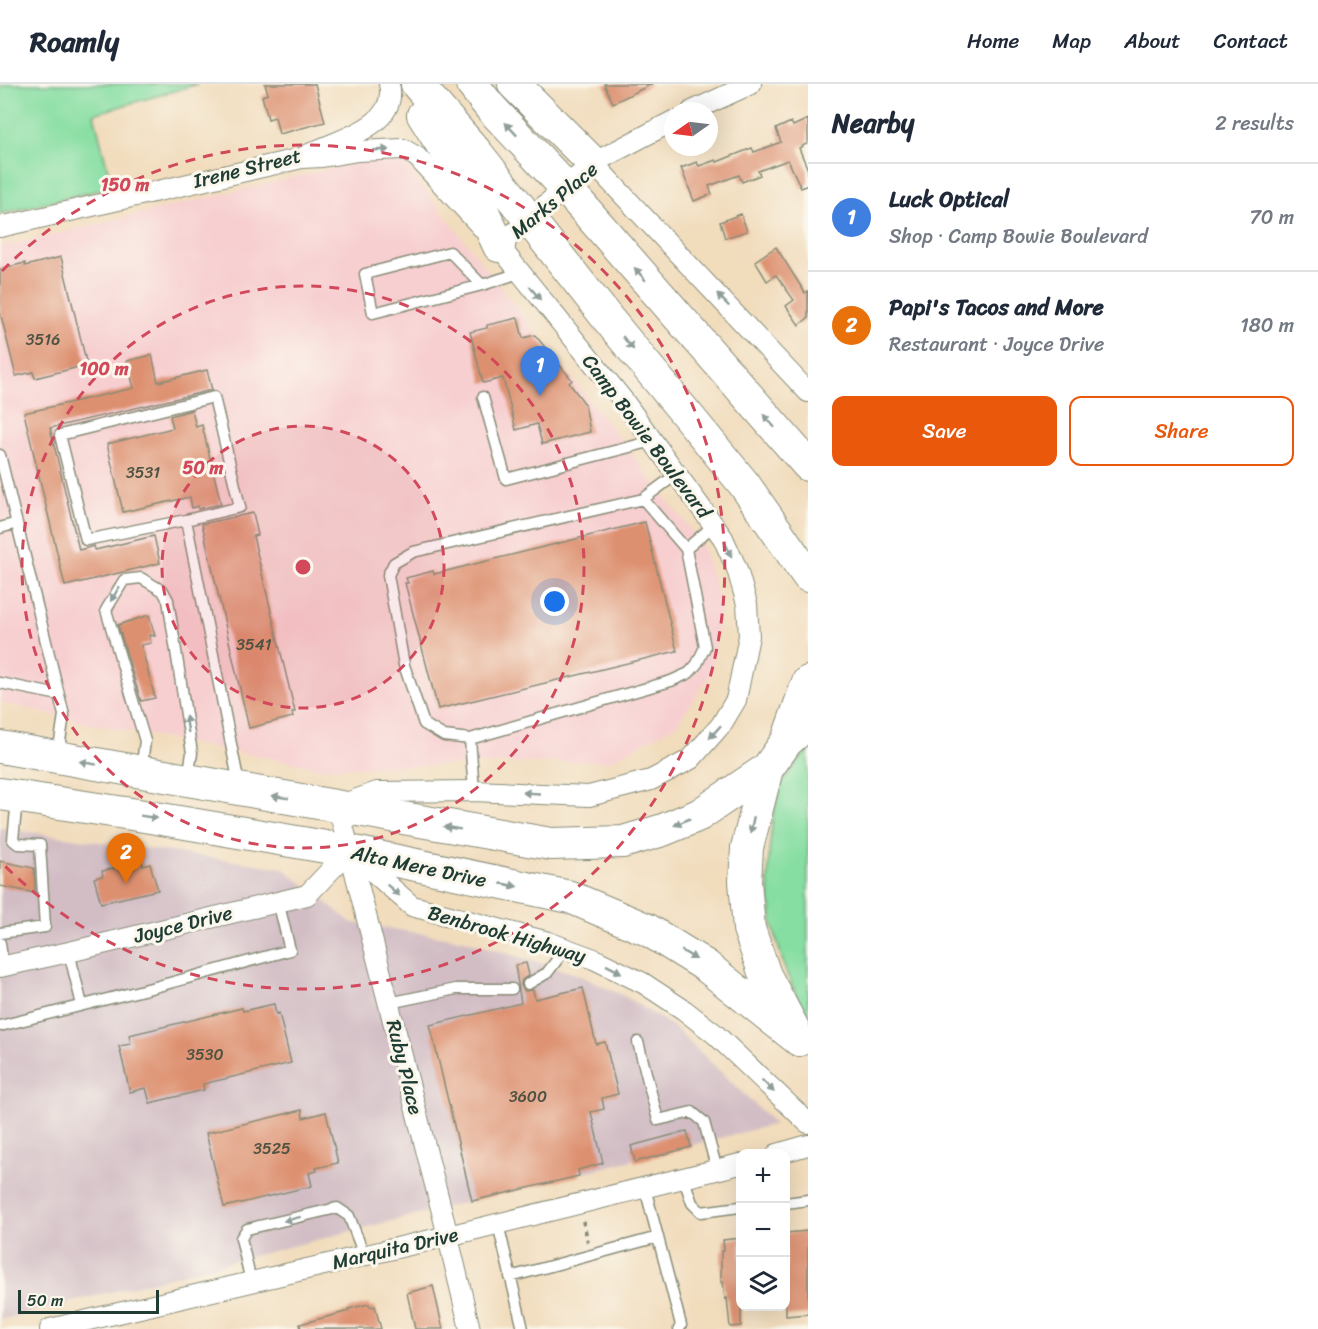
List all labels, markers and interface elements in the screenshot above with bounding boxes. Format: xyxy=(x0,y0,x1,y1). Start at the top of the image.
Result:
text: Roamly xyxy=(30,17,119,66)
text: Home xyxy=(967,22,1019,60)
text: Map xyxy=(1052,22,1091,60)
text: About xyxy=(1124,22,1181,60)
text: Contact xyxy=(1214,22,1288,60)
text: Nearby xyxy=(832,100,914,146)
north arrow xyxy=(664,102,718,156)
text: 2 results xyxy=(1215,106,1294,141)
one-way arrow xyxy=(505,122,518,137)
street label: Irene Street xyxy=(188,138,305,199)
one-way arrow xyxy=(371,146,390,155)
street label: Marks Place xyxy=(502,153,606,248)
text: 150 m xyxy=(101,169,149,201)
text: Luck Optical xyxy=(889,180,1009,219)
text: 1 xyxy=(847,200,856,235)
text: 70 m xyxy=(1249,200,1294,235)
text: Shop · Camp Bowie Boulevard xyxy=(889,219,1148,254)
one-way arrow xyxy=(634,267,647,282)
one-way arrow xyxy=(529,285,541,300)
text: Papi's Tacos and More xyxy=(889,288,1104,327)
one-way arrow xyxy=(716,292,730,307)
text: 2 xyxy=(846,308,857,343)
text: 180 m xyxy=(1240,308,1294,343)
house number: 3516 xyxy=(26,325,60,354)
text: Restaurant · Joyce Drive xyxy=(889,327,1104,362)
one-way arrow xyxy=(621,335,634,350)
pin: 1 xyxy=(520,346,560,396)
street label: Camp Bowie Boulevard xyxy=(573,346,721,528)
text: 100 m xyxy=(80,353,129,385)
button: Save xyxy=(832,396,1057,466)
button: Share xyxy=(1069,396,1294,466)
one-way arrow xyxy=(763,414,776,429)
text: 50 m xyxy=(183,452,224,484)
house number: 3531 xyxy=(126,458,160,487)
one-way arrow xyxy=(723,540,733,558)
centre of rings xyxy=(293,557,313,577)
one-way arrow xyxy=(110,586,121,603)
your location xyxy=(540,587,569,616)
house number: 3541 xyxy=(236,630,272,659)
one-way arrow xyxy=(183,714,192,733)
one-way arrow xyxy=(709,724,722,739)
one-way arrow xyxy=(78,758,97,767)
one-way arrow xyxy=(521,789,540,798)
one-way arrow xyxy=(270,792,289,801)
one-way arrow xyxy=(140,812,159,821)
one-way arrow xyxy=(747,816,756,835)
one-way arrow xyxy=(673,818,691,827)
one-way arrow xyxy=(442,823,461,832)
pin: 2 xyxy=(106,834,146,883)
street label: Alta Mere Drive xyxy=(347,835,490,898)
one-way arrow xyxy=(500,881,519,890)
one-way arrow xyxy=(385,883,400,896)
street label: Joyce Drive xyxy=(129,895,236,954)
street label: Benbrook Highway xyxy=(424,895,591,974)
one-way arrow xyxy=(681,950,697,961)
one-way arrow xyxy=(606,964,623,974)
street label: Ruby Place xyxy=(376,1016,433,1119)
house number: 3530 xyxy=(186,1040,224,1069)
one-way arrow xyxy=(761,1079,775,1093)
house number: 3600 xyxy=(509,1082,547,1111)
house number: 3525 xyxy=(253,1134,291,1163)
map controls xyxy=(736,1149,790,1311)
button: + xyxy=(736,1149,790,1203)
button: − xyxy=(736,1203,790,1257)
one-way arrow xyxy=(283,1214,301,1224)
street label: Marquita Drive xyxy=(329,1217,462,1280)
button: layers xyxy=(736,1257,790,1311)
text: 50 m xyxy=(27,1286,63,1315)
scale bar xyxy=(18,1287,159,1314)

